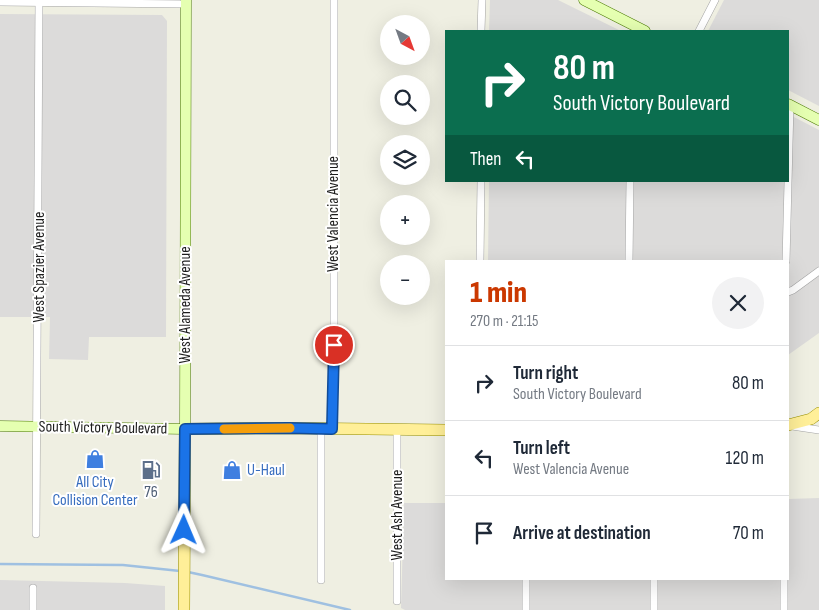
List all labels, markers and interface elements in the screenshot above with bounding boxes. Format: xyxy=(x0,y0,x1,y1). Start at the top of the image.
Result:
north arrow xyxy=(380,15,430,65)
map controls xyxy=(380,15,430,305)
text: 80 m xyxy=(553,47,615,90)
icon: right xyxy=(470,50,535,115)
button: search xyxy=(380,75,430,125)
text: South Victory Boulevard xyxy=(553,90,730,117)
button: layers xyxy=(380,135,430,185)
icon: left xyxy=(511,145,539,173)
text: Then xyxy=(470,148,501,171)
street label: West Valencia Avenue xyxy=(324,156,343,272)
button: + xyxy=(380,195,430,245)
street label: West Spazier Avenue xyxy=(30,212,49,322)
street label: West Alameda Avenue xyxy=(176,246,195,364)
button: − xyxy=(380,255,430,305)
text: 1 min xyxy=(470,275,527,311)
button: close xyxy=(712,277,764,329)
text: 270 m · 21:15 xyxy=(470,312,538,331)
pin xyxy=(313,324,355,366)
icon: arrive xyxy=(320,331,348,359)
text: Turn right xyxy=(513,362,578,385)
icon: right xyxy=(470,369,498,397)
text: 80 m xyxy=(732,372,764,395)
text: South Victory Boulevard xyxy=(513,385,642,404)
street label: South Victory Boulevard xyxy=(39,417,167,439)
text: Turn left xyxy=(513,437,570,460)
icon: left xyxy=(470,444,498,472)
text: 120 m xyxy=(726,447,764,470)
shop icon: All City Collision Center xyxy=(84,448,106,470)
fuel station icon: 76 xyxy=(140,459,162,481)
shop icon: U-Haul xyxy=(221,459,243,481)
text: West Valencia Avenue xyxy=(513,460,629,479)
place label: U-Haul xyxy=(247,461,285,480)
street label: West Ash Avenue xyxy=(388,470,407,560)
place label: All City Collision Center xyxy=(52,473,138,510)
place label: 76 xyxy=(144,483,158,502)
position arrow xyxy=(157,503,209,555)
icon: arrive xyxy=(470,519,498,547)
text: Arrive at destination xyxy=(513,522,651,545)
text: 70 m xyxy=(733,522,764,545)

